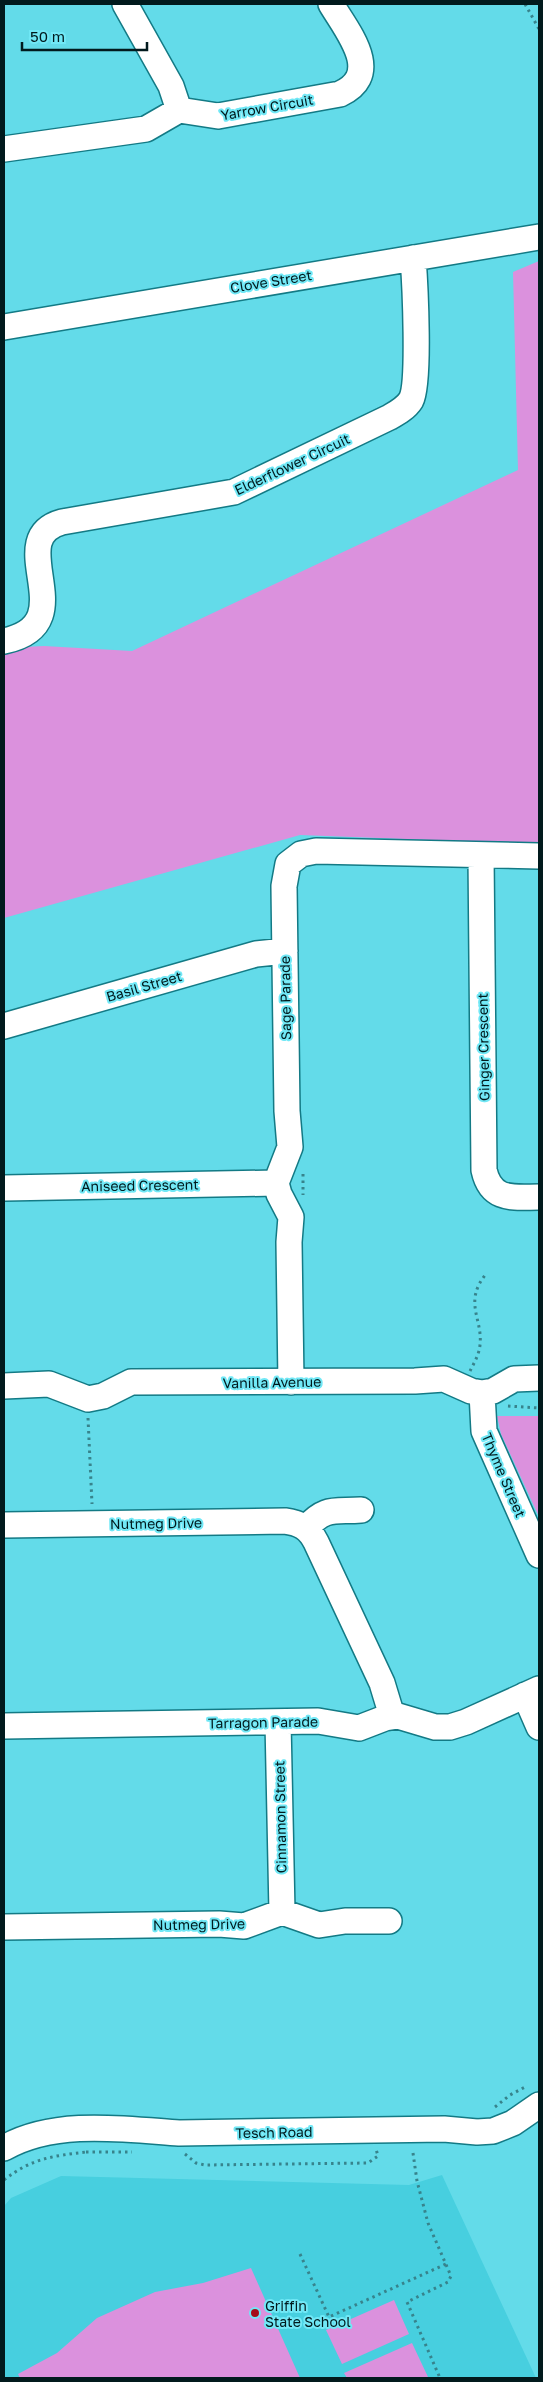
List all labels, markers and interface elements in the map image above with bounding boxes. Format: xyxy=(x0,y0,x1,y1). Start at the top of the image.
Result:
scale bar xyxy=(22,20,148,52)
text: 50 m xyxy=(30,27,65,45)
street label: Yarrow Circuit xyxy=(219,90,315,124)
street label: Clove Street xyxy=(229,266,313,296)
street label: Elderflower Circuit xyxy=(232,430,352,498)
street label: Sage Parade xyxy=(276,956,294,1040)
street label: Basil Street xyxy=(104,967,184,1005)
street label: Ginger Crescent xyxy=(474,993,492,1101)
street label: Aniseed Crescent xyxy=(81,1175,199,1195)
street label: Vanilla Avenue xyxy=(223,1373,321,1391)
street label: Thyme Street xyxy=(479,1430,529,1520)
street label: Nutmeg Drive xyxy=(110,1514,202,1532)
street label: Tarragon Parade xyxy=(208,1713,318,1731)
street label: Cinnamon Street xyxy=(271,1760,289,1874)
street label: Nutmeg Drive xyxy=(153,1915,245,1933)
street label: Tesch Road xyxy=(235,2123,313,2141)
place label: Griffin State School xyxy=(265,2297,351,2330)
marker: Griffin State School xyxy=(249,2307,261,2319)

